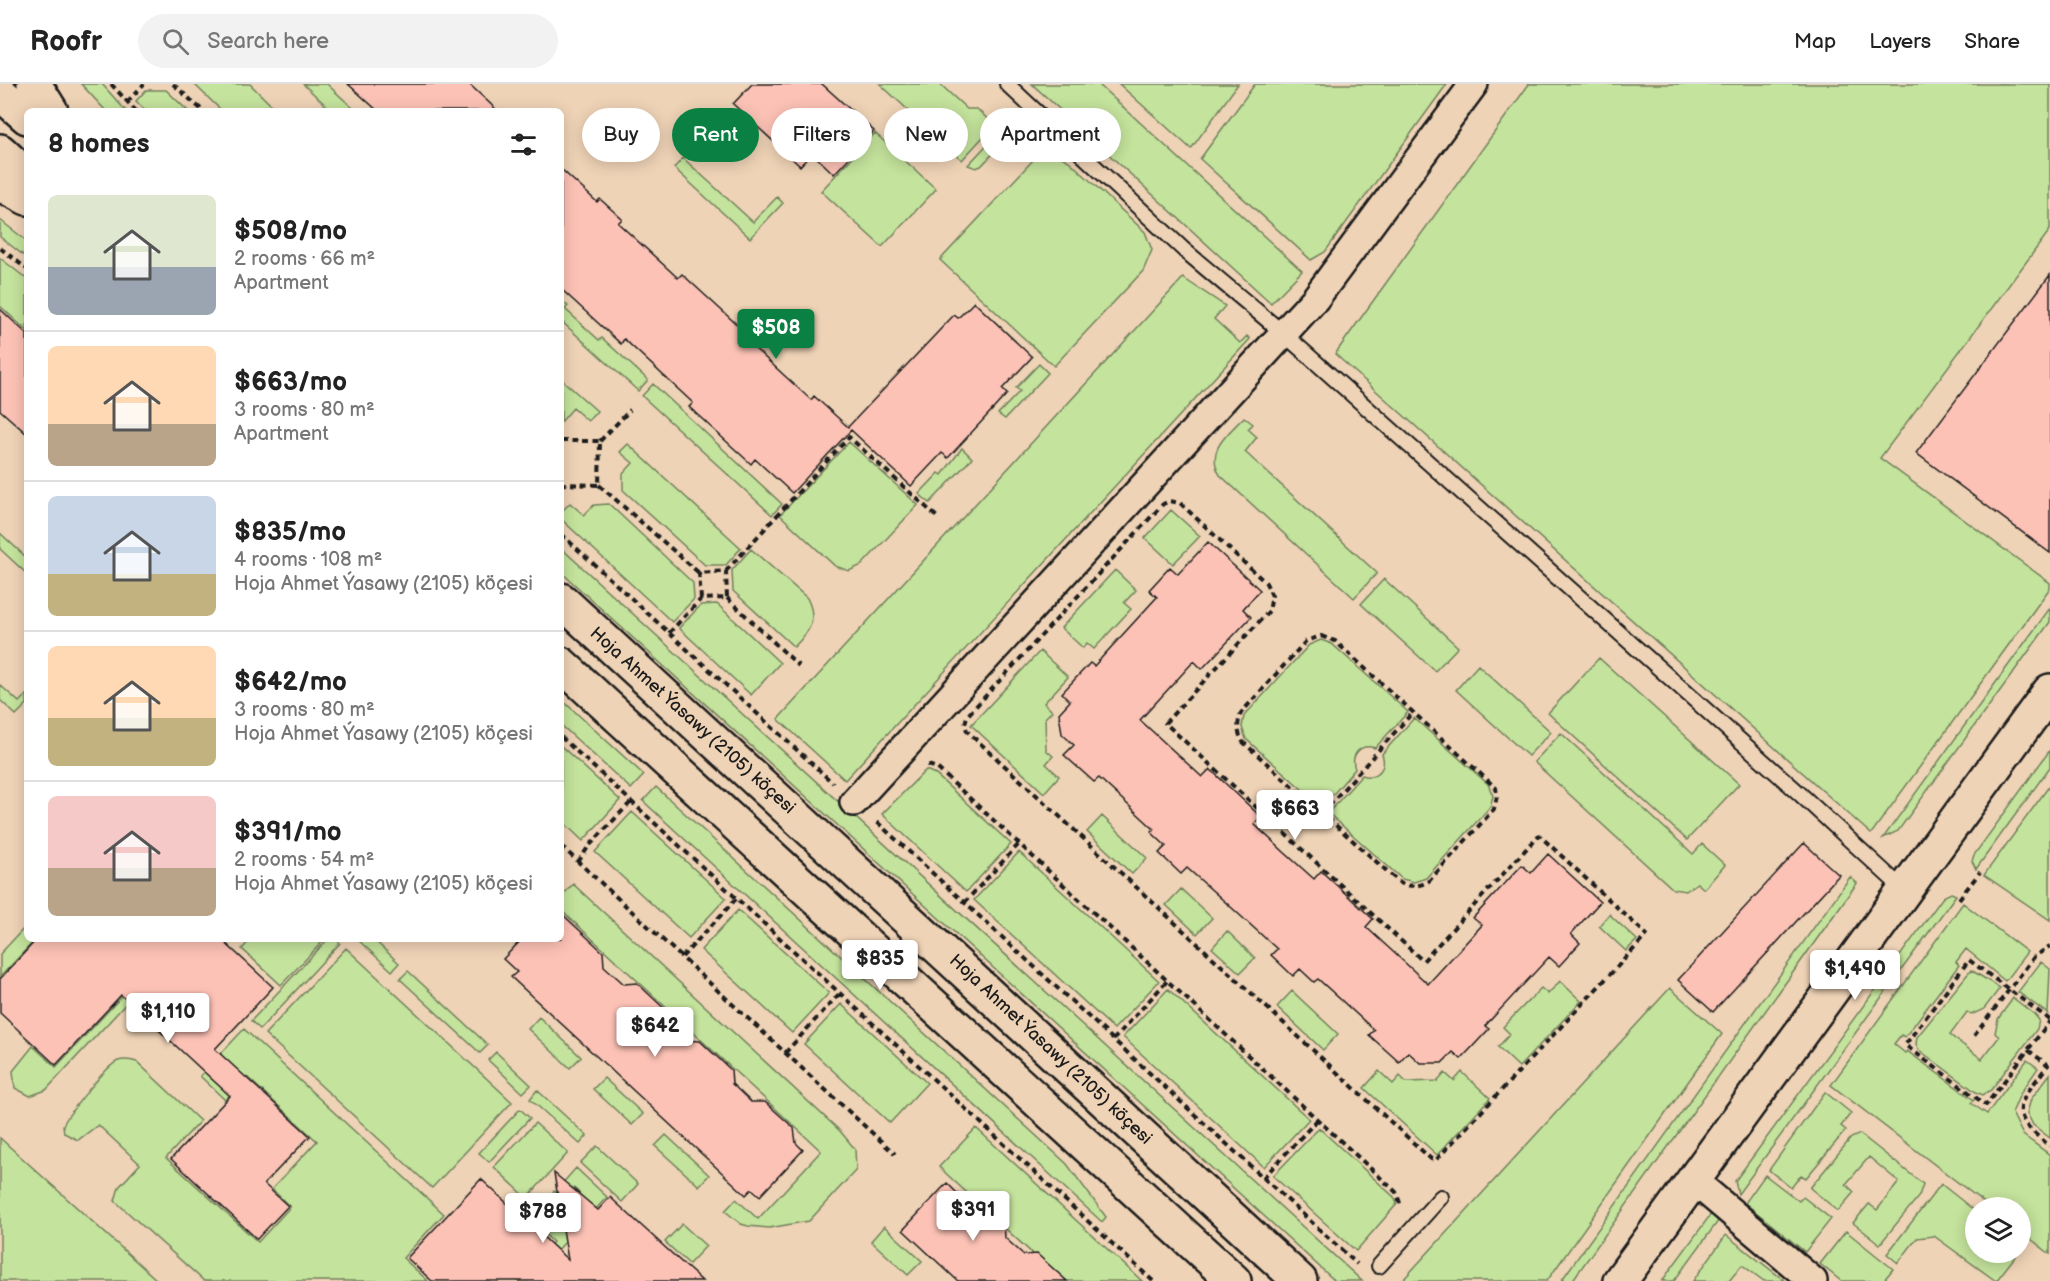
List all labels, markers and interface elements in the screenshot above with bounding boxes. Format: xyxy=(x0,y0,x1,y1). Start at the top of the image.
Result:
search box xyxy=(138,14,558,68)
text: Roofr xyxy=(30,25,102,58)
icon: search xyxy=(159,25,192,58)
text: Search here xyxy=(207,28,329,55)
text: Map xyxy=(1794,29,1836,54)
text: Layers xyxy=(1869,29,1931,54)
text: Share xyxy=(1964,29,2020,54)
chip: Buy xyxy=(582,108,660,162)
chip: Rent xyxy=(672,108,759,162)
chip: Filters xyxy=(771,108,872,162)
chip: New xyxy=(884,108,968,162)
chip: Apartment xyxy=(980,108,1121,162)
icon: filters xyxy=(507,128,540,161)
text: 8 homes xyxy=(48,129,150,160)
text: $508/mo xyxy=(234,216,347,247)
icon: home xyxy=(96,219,168,291)
text: 2 rooms · 66 m² xyxy=(234,247,375,271)
text: Apartment xyxy=(234,271,329,295)
pin: $508 xyxy=(740,309,812,360)
text: $508 xyxy=(751,316,801,340)
text: $663/mo xyxy=(234,367,347,398)
icon: home xyxy=(96,370,168,442)
text: 3 rooms · 80 m² xyxy=(234,398,375,422)
text: Apartment xyxy=(234,422,329,446)
text: $835/mo xyxy=(234,517,346,548)
icon: home xyxy=(96,520,168,592)
text: 4 rooms · 108 m² xyxy=(234,548,382,572)
text: Hoja Ahmet Ýasawy (2105) köçesi xyxy=(234,572,533,596)
street label: Hoja Ahmet Ýasawy (2105) köçesi xyxy=(586,621,801,818)
text: $642/mo xyxy=(234,667,347,698)
icon: home xyxy=(96,670,168,742)
text: 3 rooms · 80 m² xyxy=(234,698,375,722)
text: Hoja Ahmet Ýasawy (2105) köçesi xyxy=(234,722,533,746)
pin: $663 xyxy=(1259,790,1331,841)
text: $663 xyxy=(1270,797,1320,821)
text: $391/mo xyxy=(234,817,342,848)
icon: home xyxy=(96,820,168,892)
text: 2 rooms · 54 m² xyxy=(234,848,374,872)
text: Hoja Ahmet Ýasawy (2105) köçesi xyxy=(234,872,533,896)
pin: $835 xyxy=(844,940,916,991)
text: $835 xyxy=(856,947,904,971)
street label: Hoja Ahmet Ýasawy (2105) köçesi xyxy=(945,948,1158,1149)
pin: $1,490 xyxy=(1806,950,1904,1001)
text: $1,490 xyxy=(1824,957,1886,981)
pin: $1,110 xyxy=(119,993,217,1044)
text: $1,110 xyxy=(140,1000,196,1024)
pin: $642 xyxy=(619,1007,691,1058)
text: $642 xyxy=(630,1014,680,1038)
pin: $391 xyxy=(937,1191,1009,1242)
pin: $788 xyxy=(507,1193,579,1244)
map controls xyxy=(1965,1197,2031,1263)
button: layers xyxy=(1965,1197,2031,1263)
text: $391 xyxy=(951,1198,996,1222)
text: $788 xyxy=(519,1200,567,1224)

